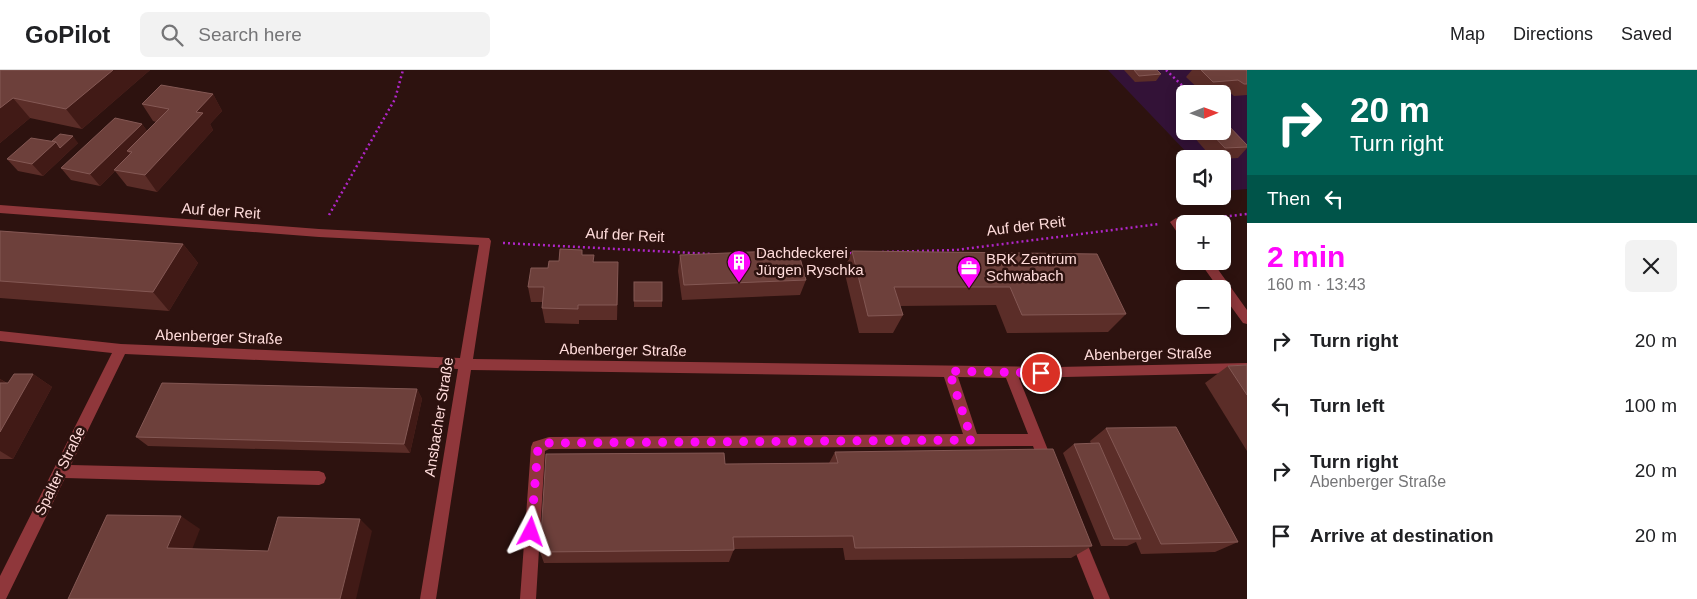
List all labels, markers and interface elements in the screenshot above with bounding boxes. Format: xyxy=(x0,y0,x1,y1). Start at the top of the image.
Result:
search box xyxy=(140,12,490,57)
text: GoPilot xyxy=(25,21,110,48)
icon: search xyxy=(158,21,186,49)
text: Search here xyxy=(198,24,302,45)
text: Map xyxy=(1450,24,1485,44)
text: Directions xyxy=(1513,24,1593,44)
text: Saved xyxy=(1621,24,1672,44)
north arrow xyxy=(1176,85,1231,140)
map controls xyxy=(1176,85,1231,335)
icon: right xyxy=(1267,90,1332,155)
text: 20 m xyxy=(1350,90,1430,129)
text: Turn right xyxy=(1350,131,1443,156)
button: sound xyxy=(1176,150,1231,205)
icon: left xyxy=(1320,185,1348,213)
text: Then xyxy=(1267,188,1310,209)
street label: Auf der Reit xyxy=(181,199,262,222)
street label: Auf der Reit xyxy=(986,212,1067,239)
button: + xyxy=(1176,215,1231,270)
street label: Auf der Reit xyxy=(585,224,666,245)
text: 2 min xyxy=(1267,240,1345,273)
button: close xyxy=(1625,240,1677,292)
place label: Dachdeckerei Jürgen Ryschka xyxy=(756,244,864,278)
building icon: Dachdeckerei Jürgen Ryschka xyxy=(726,249,752,283)
place label: BRK Zentrum Schwabach xyxy=(986,250,1077,284)
office icon: BRK Zentrum Schwabach xyxy=(956,255,982,289)
text: 160 m · 13:43 xyxy=(1267,276,1366,293)
button: − xyxy=(1176,280,1231,335)
street label: Abenberger Straße xyxy=(155,326,283,347)
icon: right xyxy=(1267,327,1295,355)
text: Turn right xyxy=(1310,330,1398,351)
text: 20 m xyxy=(1635,330,1677,351)
street label: Abenberger Straße xyxy=(559,340,687,359)
street label: Abenberger Straße xyxy=(1084,344,1212,363)
pin xyxy=(1020,352,1062,394)
street label: Ansbacher Straße xyxy=(421,356,456,478)
icon: arrive xyxy=(1027,359,1055,387)
icon: left xyxy=(1267,392,1295,420)
text: Turn left xyxy=(1310,395,1385,416)
text: 100 m xyxy=(1624,395,1677,416)
street label: Spalter Straße xyxy=(31,424,88,518)
text: Turn right xyxy=(1310,451,1398,472)
icon: right xyxy=(1267,457,1295,485)
text: 20 m xyxy=(1635,460,1677,481)
text: Abenberger Straße xyxy=(1310,473,1446,490)
position arrow xyxy=(504,505,556,557)
icon: arrive xyxy=(1267,522,1295,550)
text: Arrive at destination xyxy=(1310,525,1494,546)
text: 20 m xyxy=(1635,525,1677,546)

